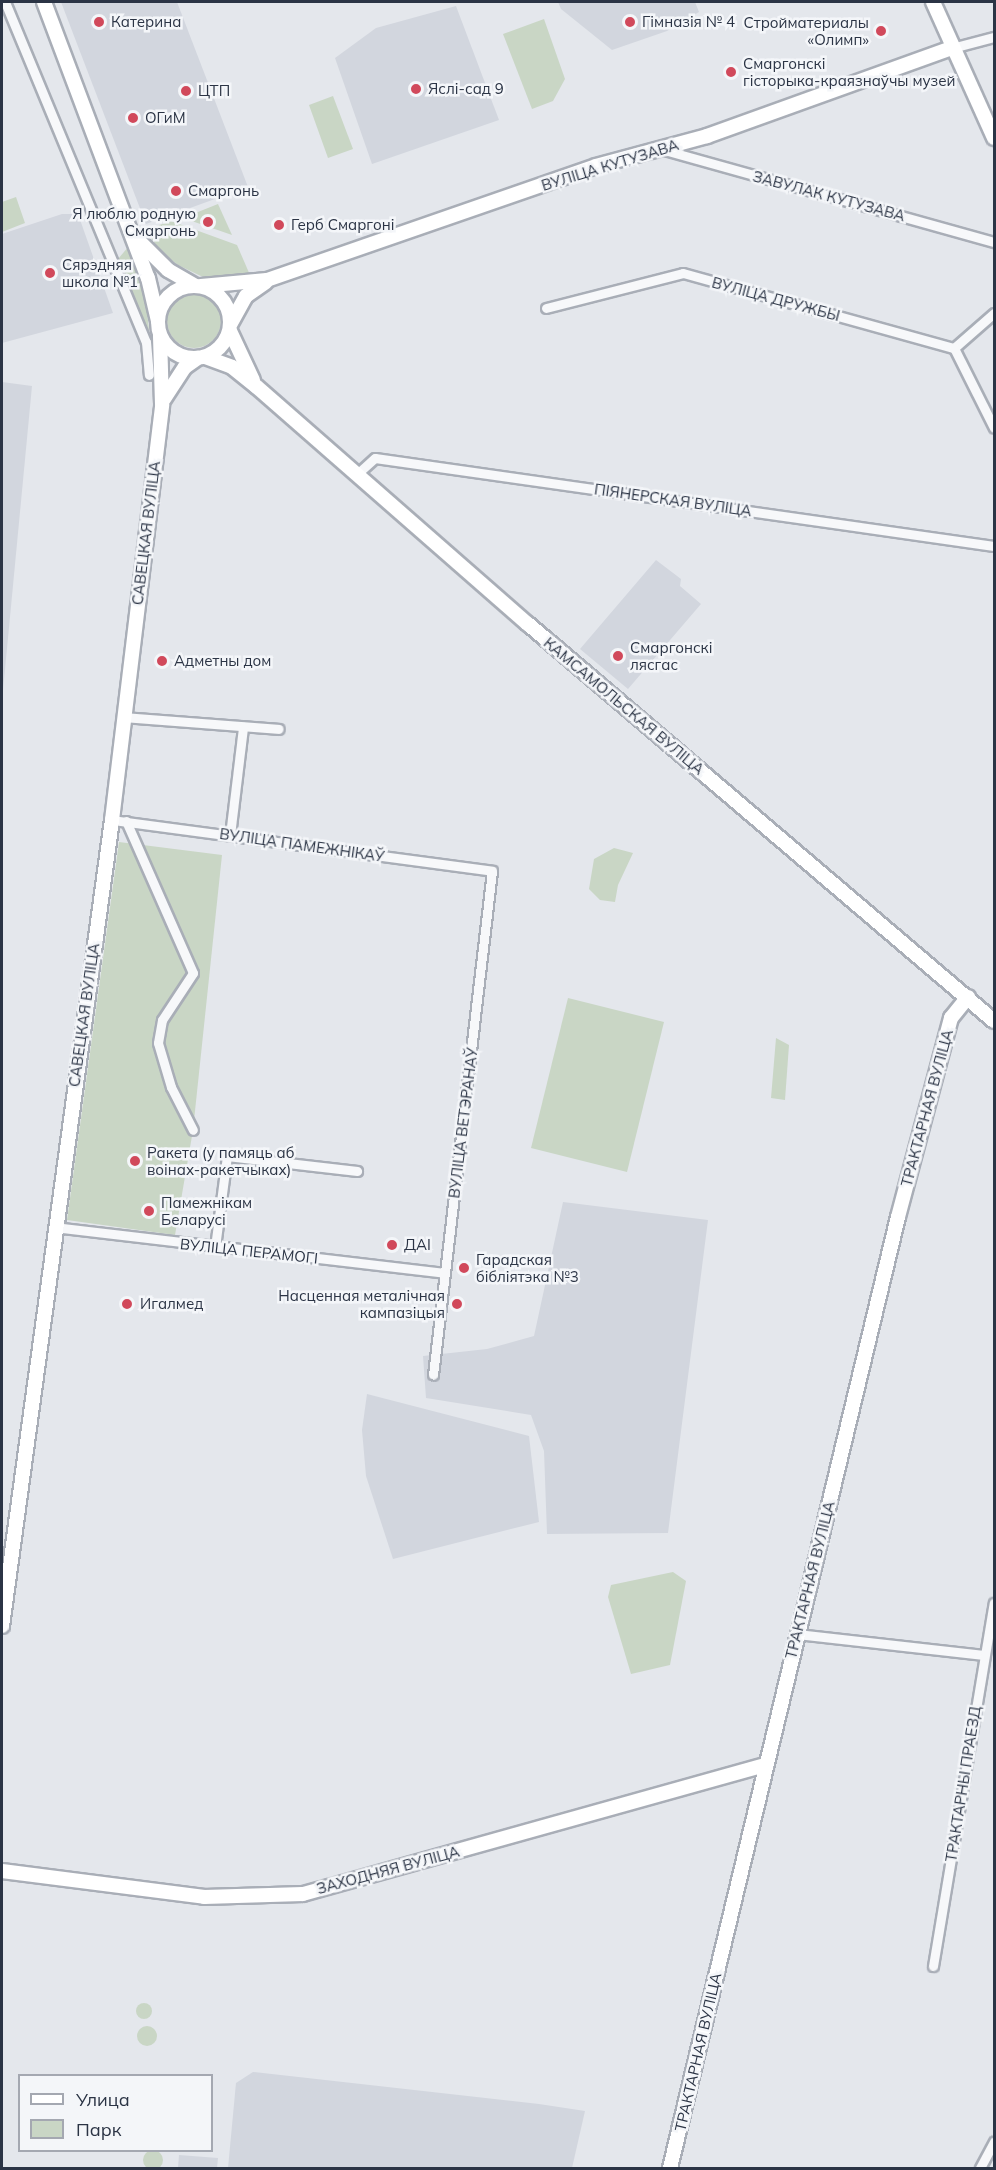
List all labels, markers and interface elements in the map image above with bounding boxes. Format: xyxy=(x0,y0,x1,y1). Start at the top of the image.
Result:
place label: Катерина xyxy=(111,13,181,31)
place label: Гімназія № 4 xyxy=(642,13,735,31)
place label: Стройматериалы «Олимп» xyxy=(744,13,869,48)
marker: Катерина xyxy=(92,15,106,29)
marker: Гімназія № 4 xyxy=(623,15,637,29)
marker: Стройматериалы «Олимп» xyxy=(874,24,888,38)
place label: Смаргонскі гісторыка-краязнаўчы музей xyxy=(743,54,955,89)
marker: Смаргонскі гісторыка-краязнаўчы музей xyxy=(724,65,738,79)
place label: Яслі-сад 9 xyxy=(428,80,504,98)
place label: ЦТП xyxy=(198,82,230,100)
marker: Яслі-сад 9 xyxy=(409,82,423,96)
marker: ЦТП xyxy=(179,84,193,98)
place label: ОГиМ xyxy=(145,109,186,127)
marker: ОГиМ xyxy=(126,111,140,125)
street label: ВУЛІЦА КУТУЗАВА xyxy=(539,136,681,194)
street label: ЗАВУЛАК КУТУЗАВА xyxy=(751,167,907,225)
place label: Смаргонь xyxy=(188,182,259,200)
marker: Смаргонь xyxy=(169,184,183,198)
place label: Я люблю родную Смаргонь xyxy=(72,204,196,239)
marker: Я люблю родную Смаргонь xyxy=(201,215,215,229)
place label: Герб Смаргоні xyxy=(291,216,394,234)
marker: Герб Смаргоні xyxy=(272,218,286,232)
place label: Сярэдняя школа №1 xyxy=(62,255,138,290)
marker: Сярэдняя школа №1 xyxy=(43,266,57,280)
street label: ВУЛІЦА ДРУЖБЫ xyxy=(710,273,842,325)
street label: САВЕЦКАЯ ВУЛІЦА xyxy=(128,460,164,606)
street label: ПІЯНЕРСКАЯ ВУЛІЦА xyxy=(593,480,753,520)
street label: КАМСАМОЛЬСКАЯ ВУЛІЦА xyxy=(540,634,708,778)
place label: Смаргонскі лясгас xyxy=(630,638,712,673)
marker: Смаргонскі лясгас xyxy=(611,649,625,663)
place label: Адметны дом xyxy=(174,652,271,670)
marker: Адметны дом xyxy=(155,654,169,668)
street label: ВУЛІЦА ПАМЕЖНІКАЎ xyxy=(218,825,386,865)
street label: САВЕЦКАЯ ВУЛІЦА xyxy=(65,942,103,1088)
street label: ТРАКТАРНАЯ ВУЛІЦА xyxy=(897,1027,957,1189)
street label: ВУЛІЦА ВЕТЭРАНАЎ xyxy=(445,1047,481,1199)
place label: Ракета (у памяць аб воінах-ракетчыках) xyxy=(147,1143,294,1178)
marker: Ракета (у памяць аб воінах-ракетчыках) xyxy=(128,1154,142,1168)
place label: Памежнікам Беларусі xyxy=(161,1193,252,1228)
marker: Памежнікам Беларусі xyxy=(142,1204,156,1218)
street label: ВУЛІЦА ПЕРАМОГІ xyxy=(179,1235,319,1267)
place label: ДАІ xyxy=(404,1236,431,1254)
marker: ДАІ xyxy=(385,1238,399,1252)
place label: Гарадская бібліятэка №3 xyxy=(476,1250,579,1285)
marker: Гарадская бібліятэка №3 xyxy=(457,1261,471,1275)
place label: Насценная металічная кампазіцыя xyxy=(278,1286,445,1321)
marker: Игалмед xyxy=(118,1295,136,1313)
place label: Игалмед xyxy=(140,1295,203,1313)
marker: Насценная металічная кампазіцыя xyxy=(450,1297,464,1311)
street label: ТРАКТАРНАЯ ВУЛІЦА xyxy=(782,1499,838,1661)
street label: ТРАКТАРНЫ ПРАЕЗД xyxy=(942,1705,984,1863)
street label: ЗАХОДНЯЯ ВУЛІЦА xyxy=(315,1842,461,1898)
street label: ТРАКТАРНАЯ ВУЛІЦА xyxy=(671,1971,725,2133)
legend xyxy=(18,2074,213,2152)
text: Улица xyxy=(76,2088,130,2111)
text: Парк xyxy=(76,2118,121,2141)

